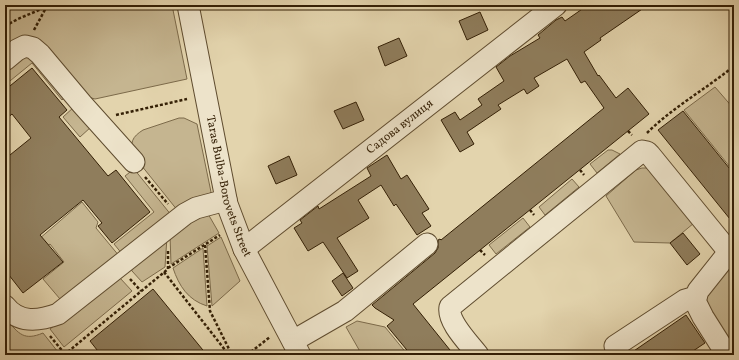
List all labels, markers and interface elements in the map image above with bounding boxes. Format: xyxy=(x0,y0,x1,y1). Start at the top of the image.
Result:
street label: Садова вулиця xyxy=(363,96,437,158)
street label: Taras Bulba-Borovets Street xyxy=(202,114,255,260)

